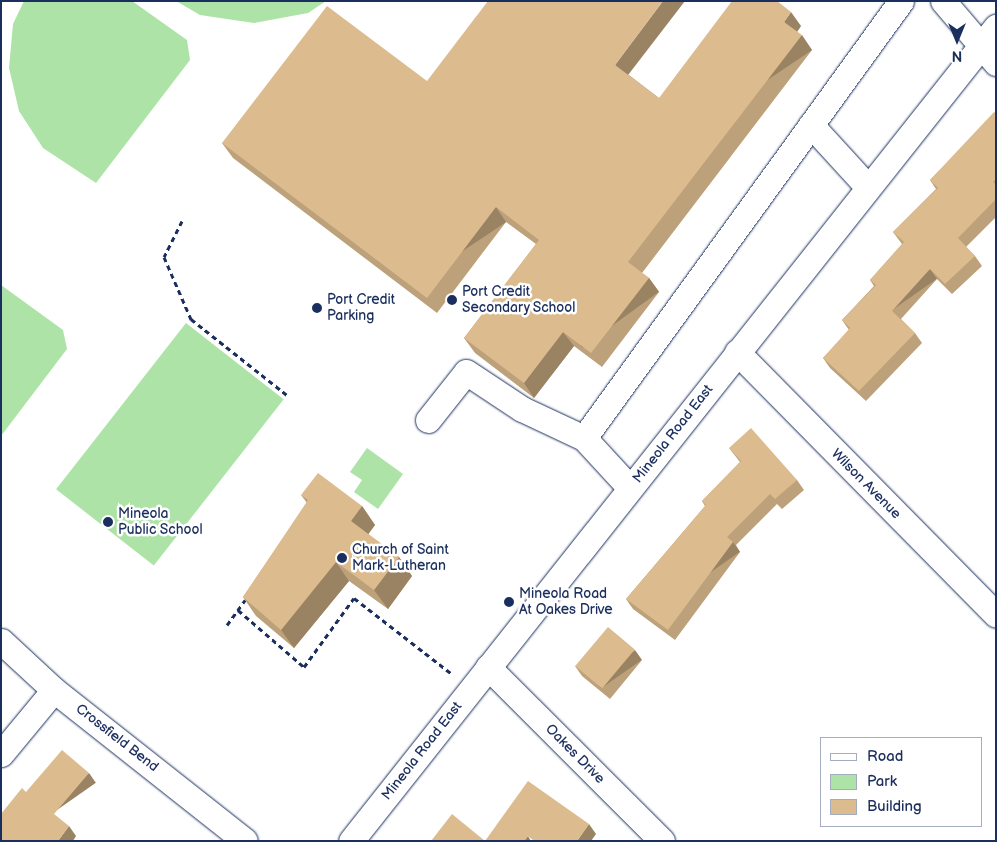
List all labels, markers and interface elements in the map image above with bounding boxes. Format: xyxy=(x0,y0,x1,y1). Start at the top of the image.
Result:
north arrow xyxy=(932,15,982,65)
text: N xyxy=(952,47,962,64)
place label: Port Credit Secondary School xyxy=(462,284,577,316)
place label: Port Credit Parking xyxy=(327,292,395,324)
marker: Port Credit Secondary School xyxy=(446,294,458,306)
marker: Port Credit Parking xyxy=(311,302,323,314)
street label: Mineola Road East xyxy=(629,381,717,487)
street label: Wilson Avenue xyxy=(828,446,904,522)
place label: Mineola Public School xyxy=(118,506,203,538)
marker: Mineola Public School xyxy=(102,516,114,528)
place label: Church of Saint Mark-Lutheran xyxy=(352,542,449,574)
marker: Church of Saint Mark-Lutheran xyxy=(336,552,348,564)
place label: Mineola Road At Oakes Drive xyxy=(519,586,613,618)
marker: Mineola Road At Oakes Drive xyxy=(503,596,515,608)
street label: Mineola Road East xyxy=(378,698,466,804)
street label: Crossfield Bend xyxy=(72,701,162,775)
street label: Oakes Drive xyxy=(542,721,608,787)
legend xyxy=(820,737,982,827)
text: Road xyxy=(867,747,903,766)
text: Park xyxy=(867,772,897,791)
text: Building xyxy=(867,797,922,816)

